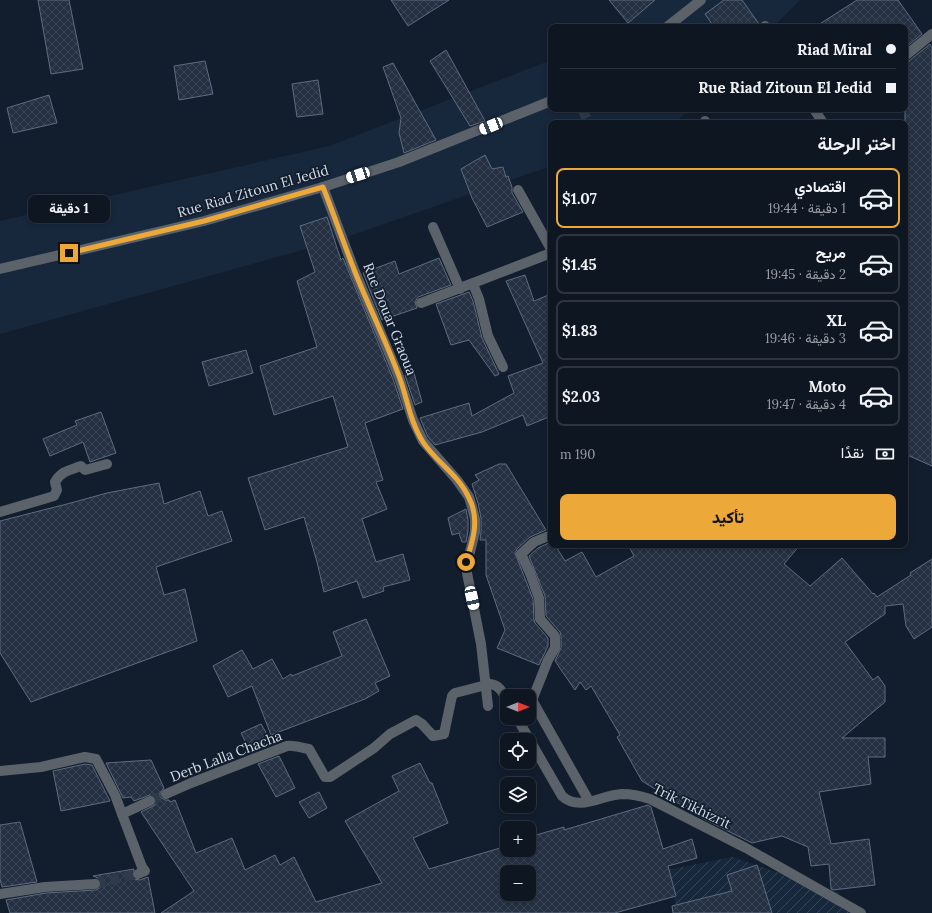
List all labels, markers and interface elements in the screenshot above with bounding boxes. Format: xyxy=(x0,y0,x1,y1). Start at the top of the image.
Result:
text: Riad Miral xyxy=(797,40,872,59)
text: Rue Riad Zitoun El Jedid xyxy=(698,78,872,97)
car xyxy=(478,116,504,136)
text: اختر الرحلة xyxy=(817,132,896,155)
street label: Rue Riad Zitoun El Jedid xyxy=(175,161,331,221)
car xyxy=(345,166,371,184)
text: اقتصادي xyxy=(794,177,846,196)
icon: car xyxy=(858,180,894,216)
text: $1.07 xyxy=(562,189,597,208)
callout: 1 دقيقة xyxy=(28,195,110,223)
text: 1 دقيقة xyxy=(49,200,89,217)
text: 1 دقيقة · 19:44 xyxy=(768,200,846,217)
text: مريح xyxy=(816,243,846,262)
route end xyxy=(60,244,78,262)
icon: car xyxy=(858,246,894,282)
text: $1.45 xyxy=(562,255,597,274)
street label: Rue Douar Graoua xyxy=(359,260,421,378)
text: 2 دقيقة · 19:45 xyxy=(766,266,846,283)
text: XL xyxy=(826,311,846,330)
icon: car xyxy=(858,312,894,348)
text: $1.83 xyxy=(562,321,597,340)
text: 3 دقيقة · 19:46 xyxy=(765,330,846,347)
text: Moto xyxy=(809,377,846,396)
icon: car xyxy=(858,378,894,414)
text: $2.03 xyxy=(562,387,600,406)
text: 4 دقيقة · 19:47 xyxy=(767,396,846,413)
text: نقدًا xyxy=(841,443,864,462)
icon: cash xyxy=(874,443,896,465)
text: 190 m xyxy=(560,446,595,463)
button: تأكيد xyxy=(560,494,896,540)
route start xyxy=(457,553,475,571)
car xyxy=(464,585,480,611)
north arrow xyxy=(500,689,536,725)
map controls xyxy=(500,689,536,901)
street label: Derb Lalla Chacha xyxy=(167,726,285,786)
button: locate xyxy=(500,733,536,769)
button: layers xyxy=(500,777,536,813)
street label: Trik Tikhizrit xyxy=(650,779,735,833)
button: + xyxy=(500,821,536,857)
button: − xyxy=(500,865,536,901)

